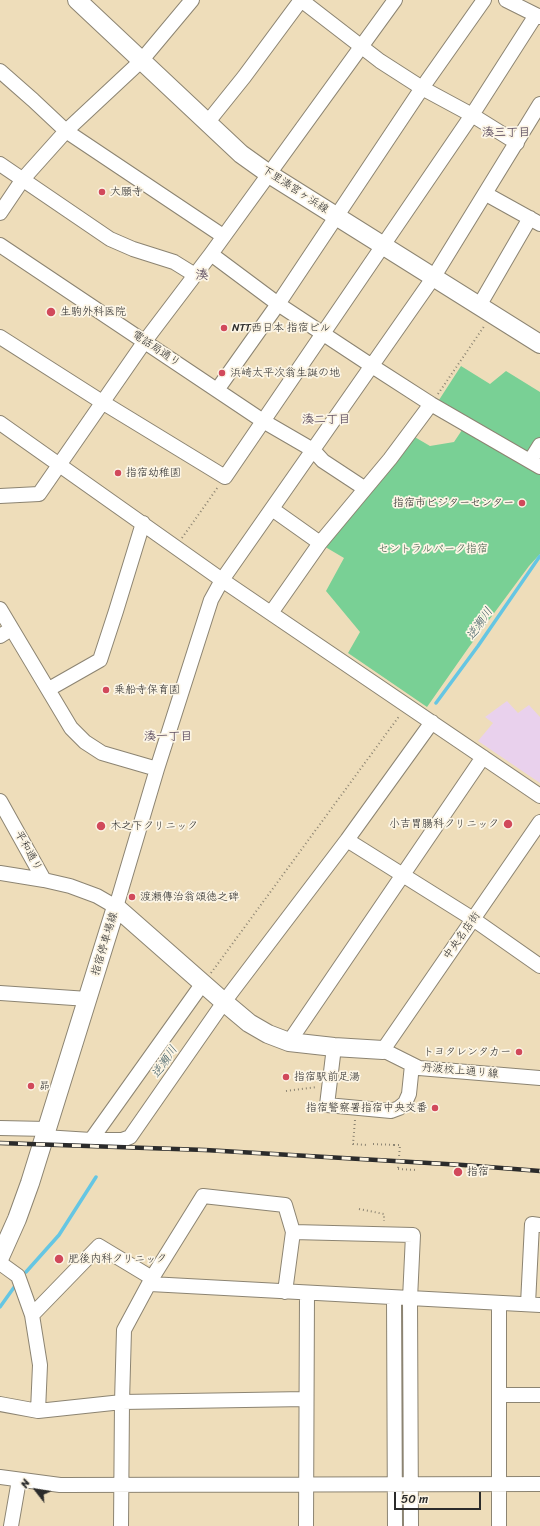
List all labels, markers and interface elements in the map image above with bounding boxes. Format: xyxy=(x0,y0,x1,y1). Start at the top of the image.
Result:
district label: 湊三丁目 xyxy=(482,126,530,140)
street label: 下里湊宮ヶ浜線 xyxy=(259,163,331,217)
place label: 大願寺 xyxy=(110,185,143,199)
marker: 大願寺 xyxy=(97,187,107,197)
district label: 湊 xyxy=(196,268,208,284)
place label: 生駒外科医院 xyxy=(60,305,126,319)
marker: 生駒外科医院 xyxy=(45,306,57,318)
place label: NTT西日本 指宿ビル xyxy=(232,321,331,335)
marker: NTT西日本 指宿ビル xyxy=(219,323,229,333)
street label: 電話局通り xyxy=(130,328,182,370)
place label: 浜崎太平次翁生誕の地 xyxy=(230,366,340,380)
marker: 浜崎太平次翁生誕の地 xyxy=(217,368,227,378)
district label: 湊二丁目 xyxy=(302,413,350,427)
place label: 指宿幼稚園 xyxy=(126,466,181,480)
marker: 指宿幼稚園 xyxy=(113,468,123,478)
place label: 指宿市ビジターセンター xyxy=(393,496,514,510)
marker: 指宿市ビジターセンター xyxy=(517,498,527,508)
park label: セントラルパーク指宿 xyxy=(378,542,488,556)
water label: 逆瀬川 xyxy=(464,605,496,643)
place label: 乗船寺保育園 xyxy=(114,683,180,697)
marker: 乗船寺保育園 xyxy=(101,685,111,695)
district label: 湊一丁目 xyxy=(144,730,192,744)
place label: 小吉胃腸科クリニック xyxy=(389,817,499,831)
marker: 小吉胃腸科クリニック xyxy=(502,818,514,830)
place label: 木之下クリニック xyxy=(110,819,198,833)
marker: 木之下クリニック xyxy=(95,820,107,832)
street label: 平和通り xyxy=(12,829,44,873)
place label: 渡瀬傳治翁頌徳之碑 xyxy=(140,890,239,904)
marker: 渡瀬傳治翁頌徳之碑 xyxy=(127,892,137,902)
street label: 中央名店街 xyxy=(441,910,483,962)
street label: 指宿停車場線 xyxy=(89,911,121,977)
water label: 逆瀬川 xyxy=(149,1043,181,1081)
place label: トヨタレンタカー xyxy=(423,1045,511,1059)
marker: トヨタレンタカー xyxy=(514,1047,524,1057)
street label: 丹波校上通り線 xyxy=(421,1061,499,1081)
place label: 指宿駅前足湯 xyxy=(294,1070,360,1084)
marker: 指宿駅前足湯 xyxy=(281,1072,291,1082)
place label: 昴 xyxy=(39,1079,50,1093)
marker: 昴 xyxy=(26,1081,36,1091)
place label: 指宿警察署指宿中央交番 xyxy=(306,1101,427,1115)
marker: 指宿警察署指宿中央交番 xyxy=(430,1103,440,1113)
place label: 指宿 xyxy=(467,1165,489,1179)
marker: 指宿 xyxy=(452,1166,464,1178)
place label: 肥後内科クリニック xyxy=(68,1252,167,1266)
marker: 肥後内科クリニック xyxy=(53,1253,65,1265)
north arrow xyxy=(16,1470,56,1510)
text: N xyxy=(15,1475,35,1492)
scale bar xyxy=(396,1484,483,1510)
text: 50 m xyxy=(401,1488,428,1510)

